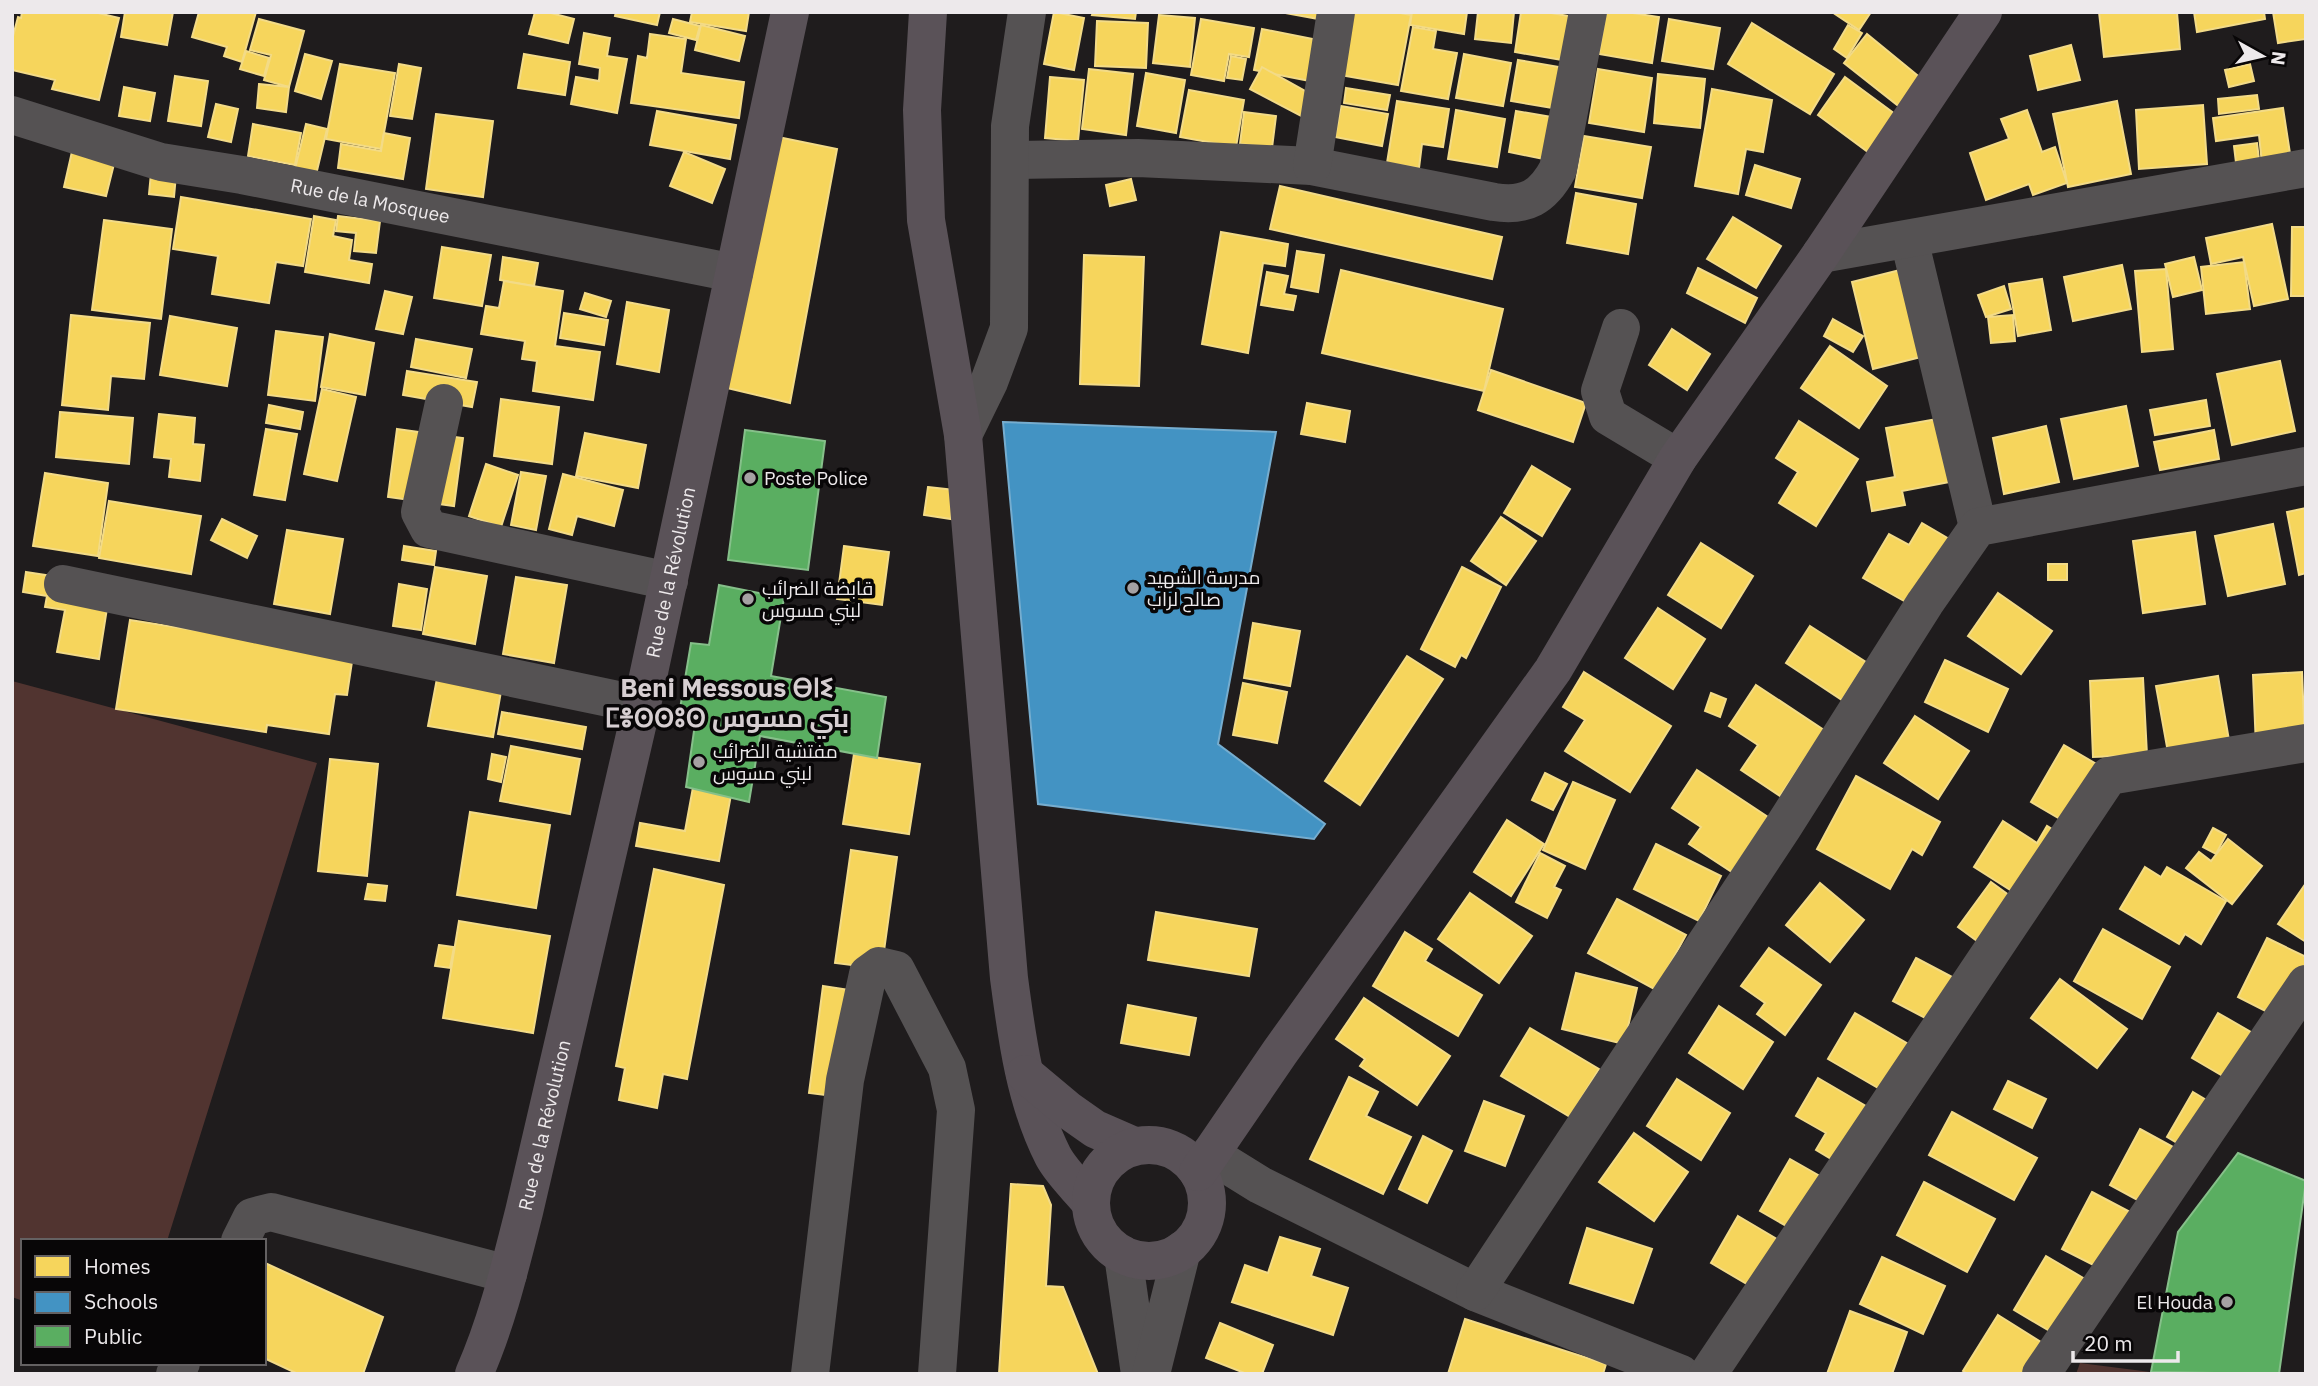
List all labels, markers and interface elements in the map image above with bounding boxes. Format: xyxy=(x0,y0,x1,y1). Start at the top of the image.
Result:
north arrow xyxy=(2227,21,2297,91)
text: N xyxy=(2266,50,2292,67)
street label: Rue de la Mosquee xyxy=(289,173,452,228)
place label: Poste Police xyxy=(764,466,868,490)
marker: Poste Police xyxy=(742,470,758,486)
street label: Rue de la Révolution xyxy=(640,484,700,660)
place label: مدرسة الشهيد صالح لراب xyxy=(1147,565,1261,613)
place label: قابضة الضرائب لبني مسوس xyxy=(762,576,873,625)
marker: مدرسة الشهيد صالح لراب xyxy=(1125,580,1141,596)
marker: قابضة الضرائب لبني مسوس xyxy=(740,591,756,607)
district label: Beni Messous ⴱⵏⵉ ⵎⴻⵙⵙⵓⵙ بني مسوس xyxy=(605,670,849,739)
place label: مفتشية الضرائب لبني مسوس xyxy=(713,739,838,788)
marker: مفتشية الضرائب لبني مسوس xyxy=(691,754,707,770)
street label: Rue de la Révolution xyxy=(513,1037,576,1213)
legend xyxy=(21,1239,266,1365)
text: Homes xyxy=(84,1252,151,1280)
text: Schools xyxy=(84,1287,158,1315)
place label: El Houda xyxy=(2136,1290,2213,1314)
marker: El Houda xyxy=(2219,1294,2235,1310)
scale bar xyxy=(2073,1320,2178,1364)
text: Public xyxy=(84,1322,142,1350)
text: 20 m xyxy=(2084,1329,2133,1357)

